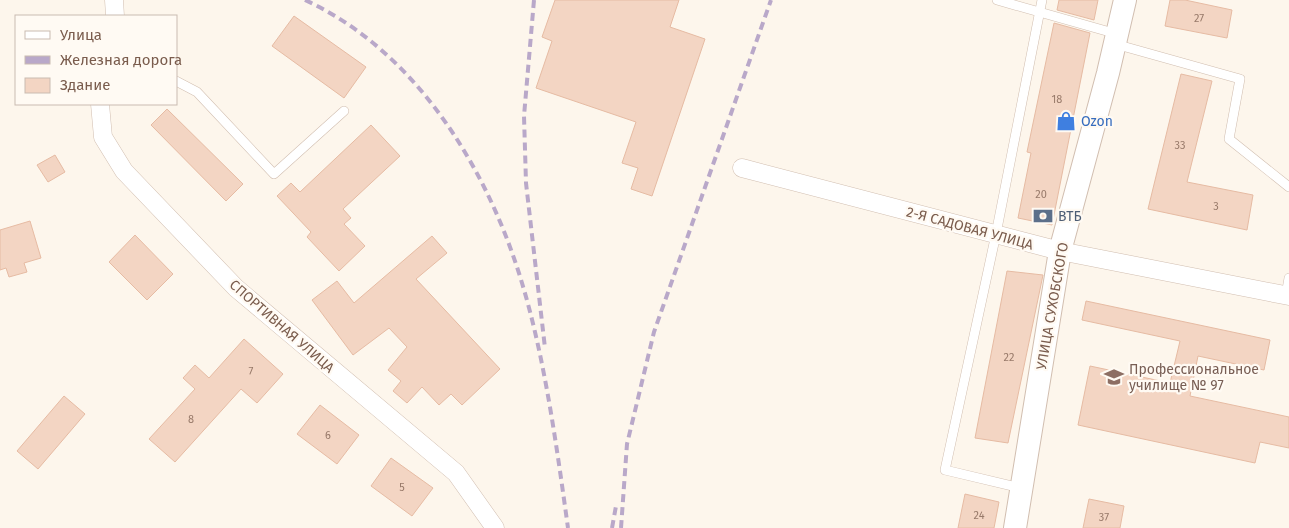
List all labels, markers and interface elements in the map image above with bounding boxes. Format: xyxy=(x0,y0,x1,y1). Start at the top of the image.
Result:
house number: 27 xyxy=(1194,12,1204,25)
legend xyxy=(15,15,178,105)
text: Улица xyxy=(60,26,102,44)
text: Железная дорога xyxy=(60,51,182,69)
text: Здание xyxy=(60,76,110,94)
house number: 18 xyxy=(1052,93,1062,106)
shop icon: Ozon xyxy=(1055,110,1077,132)
place label: Ozon xyxy=(1081,113,1113,130)
house number: 33 xyxy=(1175,139,1185,152)
house number: 20 xyxy=(1035,188,1047,201)
house number: 3 xyxy=(1213,200,1219,213)
street label: 2-Я САДОВАЯ УЛИЦА xyxy=(905,203,1035,254)
bank icon: ВТБ xyxy=(1032,205,1054,227)
place label: ВТБ xyxy=(1058,208,1082,225)
street label: УЛИЦА СУХОБСКОГО xyxy=(1033,241,1072,371)
street label: СПОРТИВНАЯ УЛИЦА xyxy=(226,276,338,376)
house number: 22 xyxy=(1004,351,1014,364)
place label: Профессиональное училище № 97 xyxy=(1129,361,1259,394)
house number: 7 xyxy=(249,365,254,378)
school or university icon: Профессиональное училище № 97 xyxy=(1103,366,1125,388)
house number: 8 xyxy=(188,413,194,426)
house number: 6 xyxy=(325,429,331,442)
house number: 5 xyxy=(399,481,405,494)
house number: 24 xyxy=(974,509,985,522)
house number: 37 xyxy=(1099,511,1109,524)

